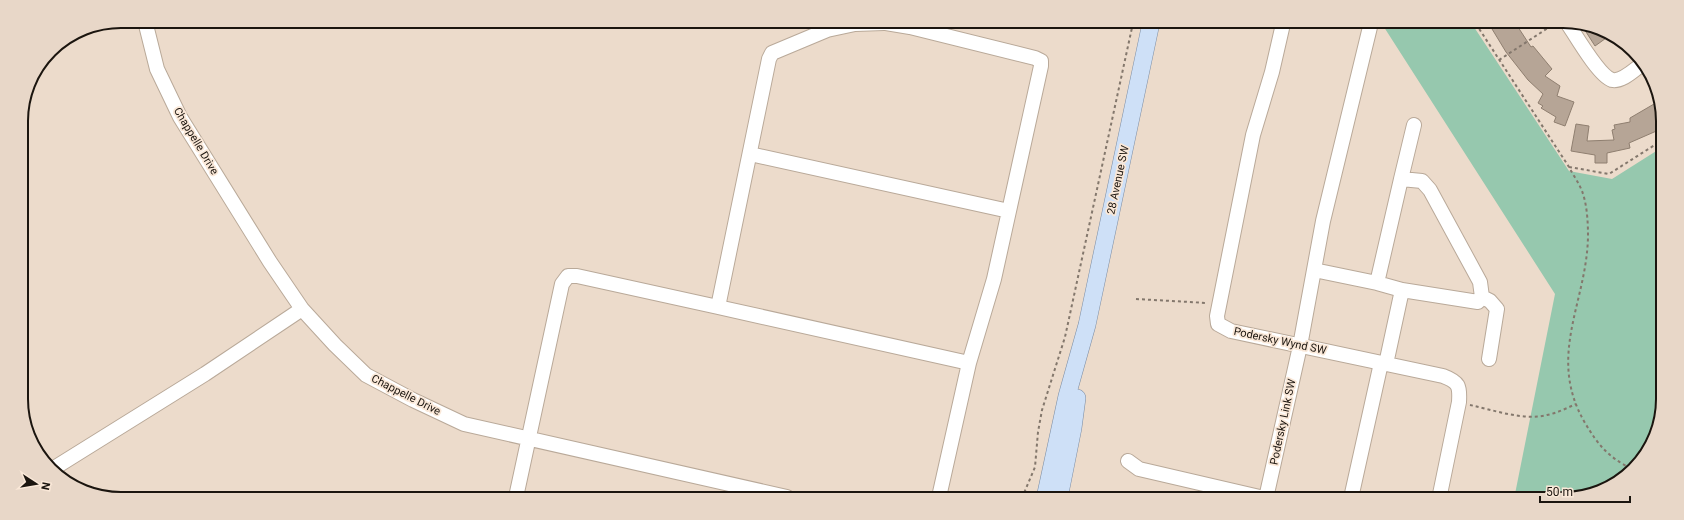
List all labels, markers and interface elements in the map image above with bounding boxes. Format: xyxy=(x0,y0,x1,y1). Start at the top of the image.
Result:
street label: Chappelle Drive xyxy=(171,105,221,177)
street label: 28 Avenue SW xyxy=(1104,144,1132,216)
street label: Podersky Wynd SW xyxy=(1232,325,1328,357)
street label: Chappelle Drive xyxy=(369,372,443,418)
street label: Podersky Link SW xyxy=(1268,378,1298,466)
north arrow xyxy=(16,464,56,504)
scale bar xyxy=(1540,478,1630,504)
text: N xyxy=(38,481,52,491)
text: 50 m xyxy=(1546,485,1573,499)

